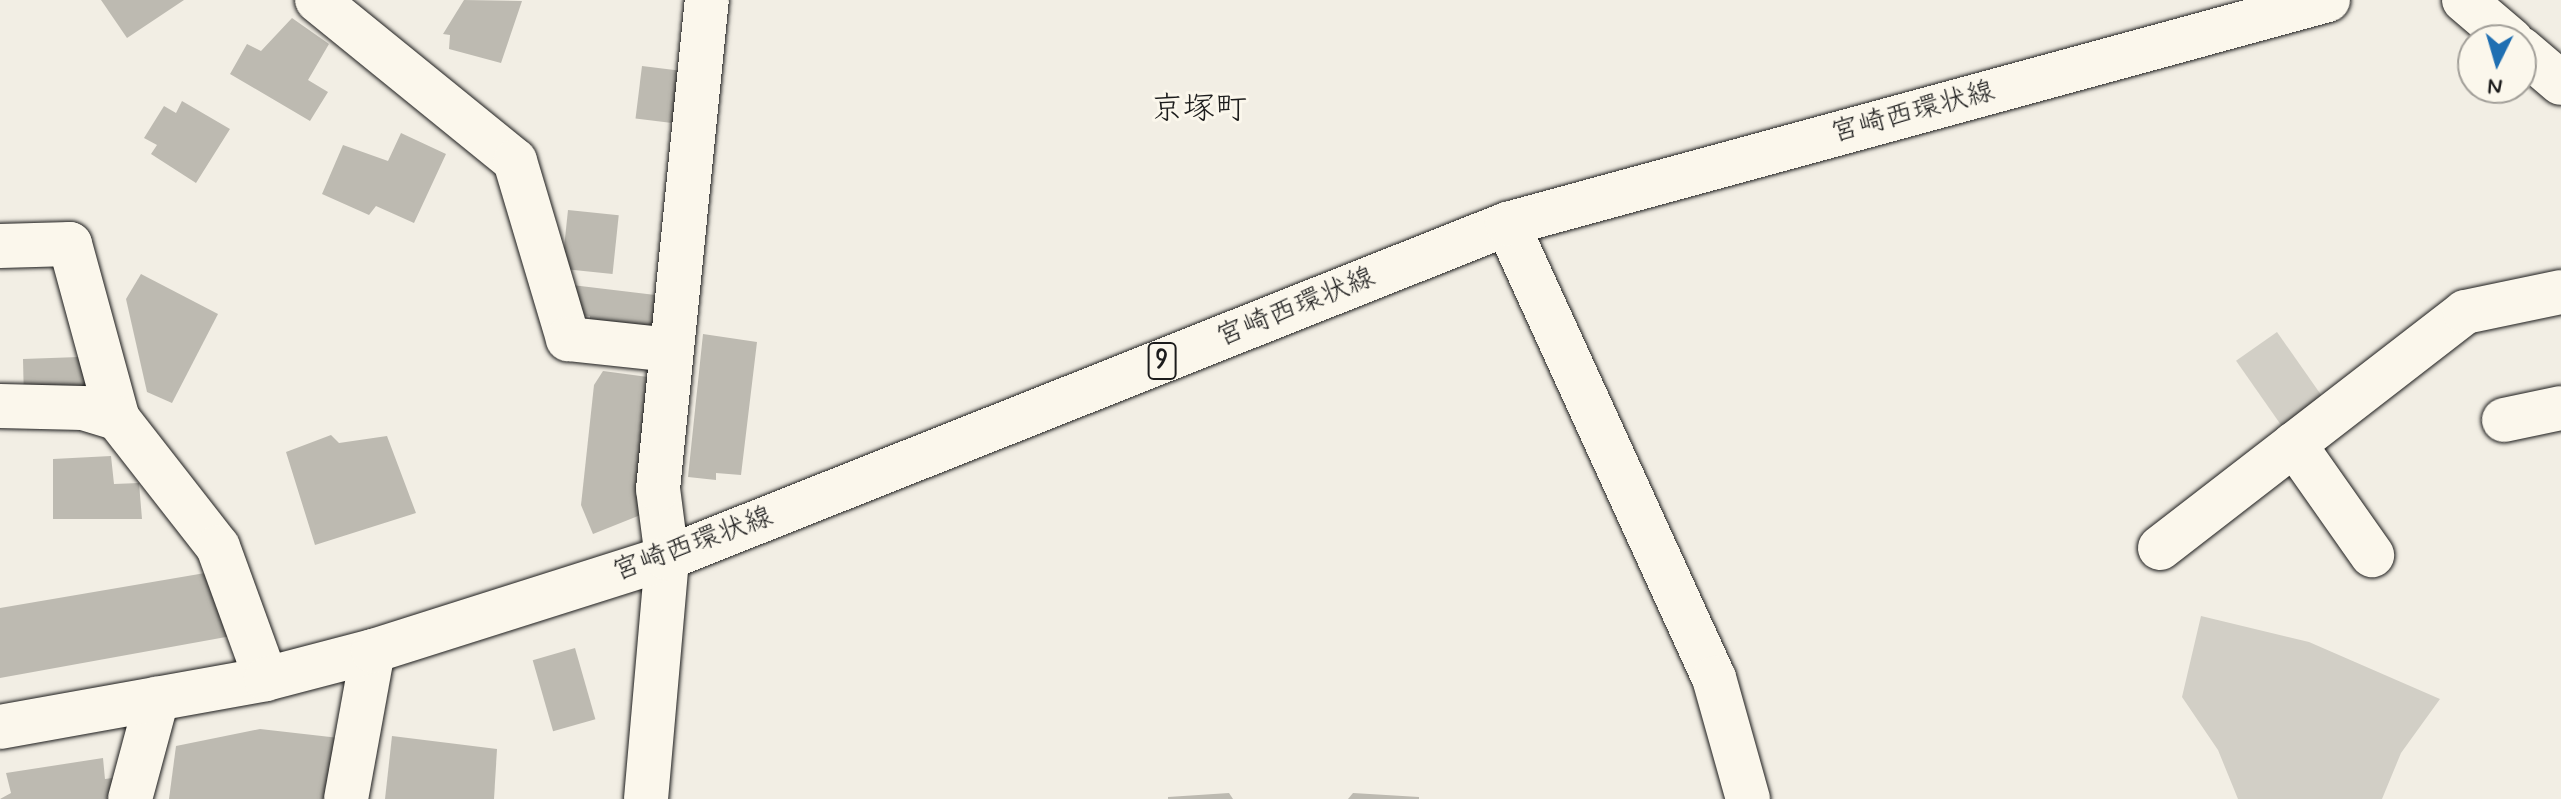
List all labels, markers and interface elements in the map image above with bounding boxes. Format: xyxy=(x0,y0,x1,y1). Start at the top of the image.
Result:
north arrow xyxy=(2457,24,2537,104)
text: N xyxy=(2487,71,2504,101)
street label: 宮崎西環状線 xyxy=(1828,75,1998,151)
district label: 京塚町 xyxy=(1151,90,1247,128)
street label: 宮崎西環状線 xyxy=(1212,261,1380,355)
road number: 9 xyxy=(1146,339,1178,383)
street label: 宮崎西環状線 xyxy=(608,500,778,590)

